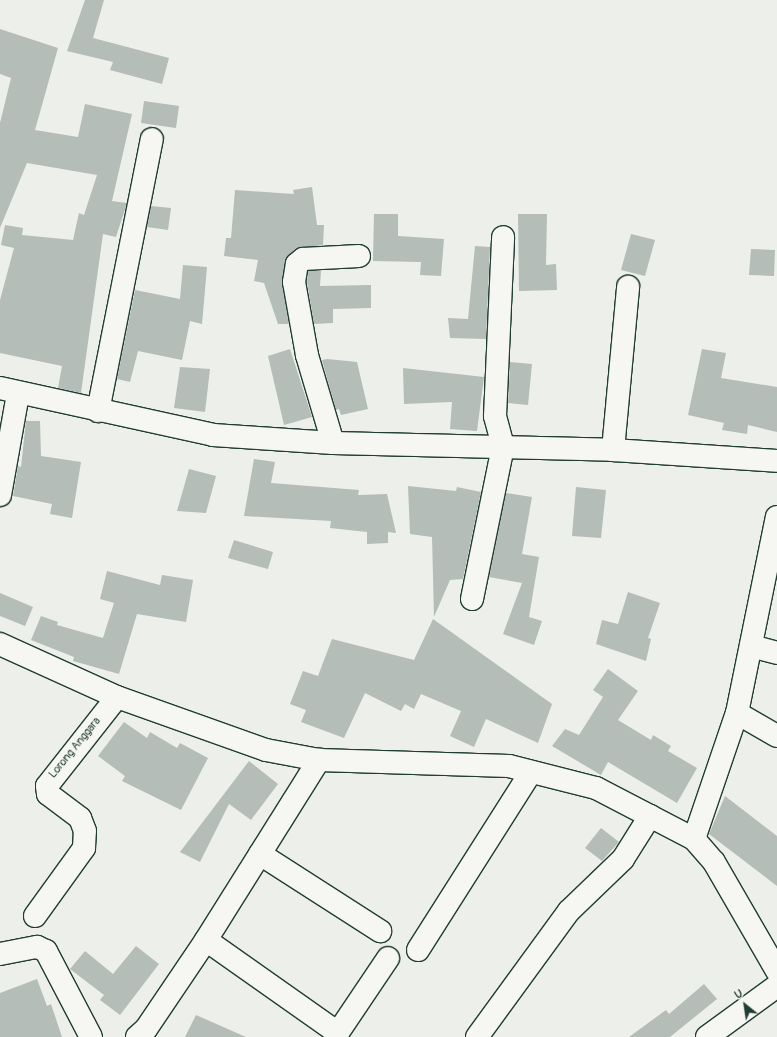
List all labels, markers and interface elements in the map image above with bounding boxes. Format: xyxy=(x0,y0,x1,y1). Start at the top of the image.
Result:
street label: Lorong Anggara xyxy=(46,715,104,781)
north arrow xyxy=(725,985,765,1025)
text: U xyxy=(732,987,745,1002)

